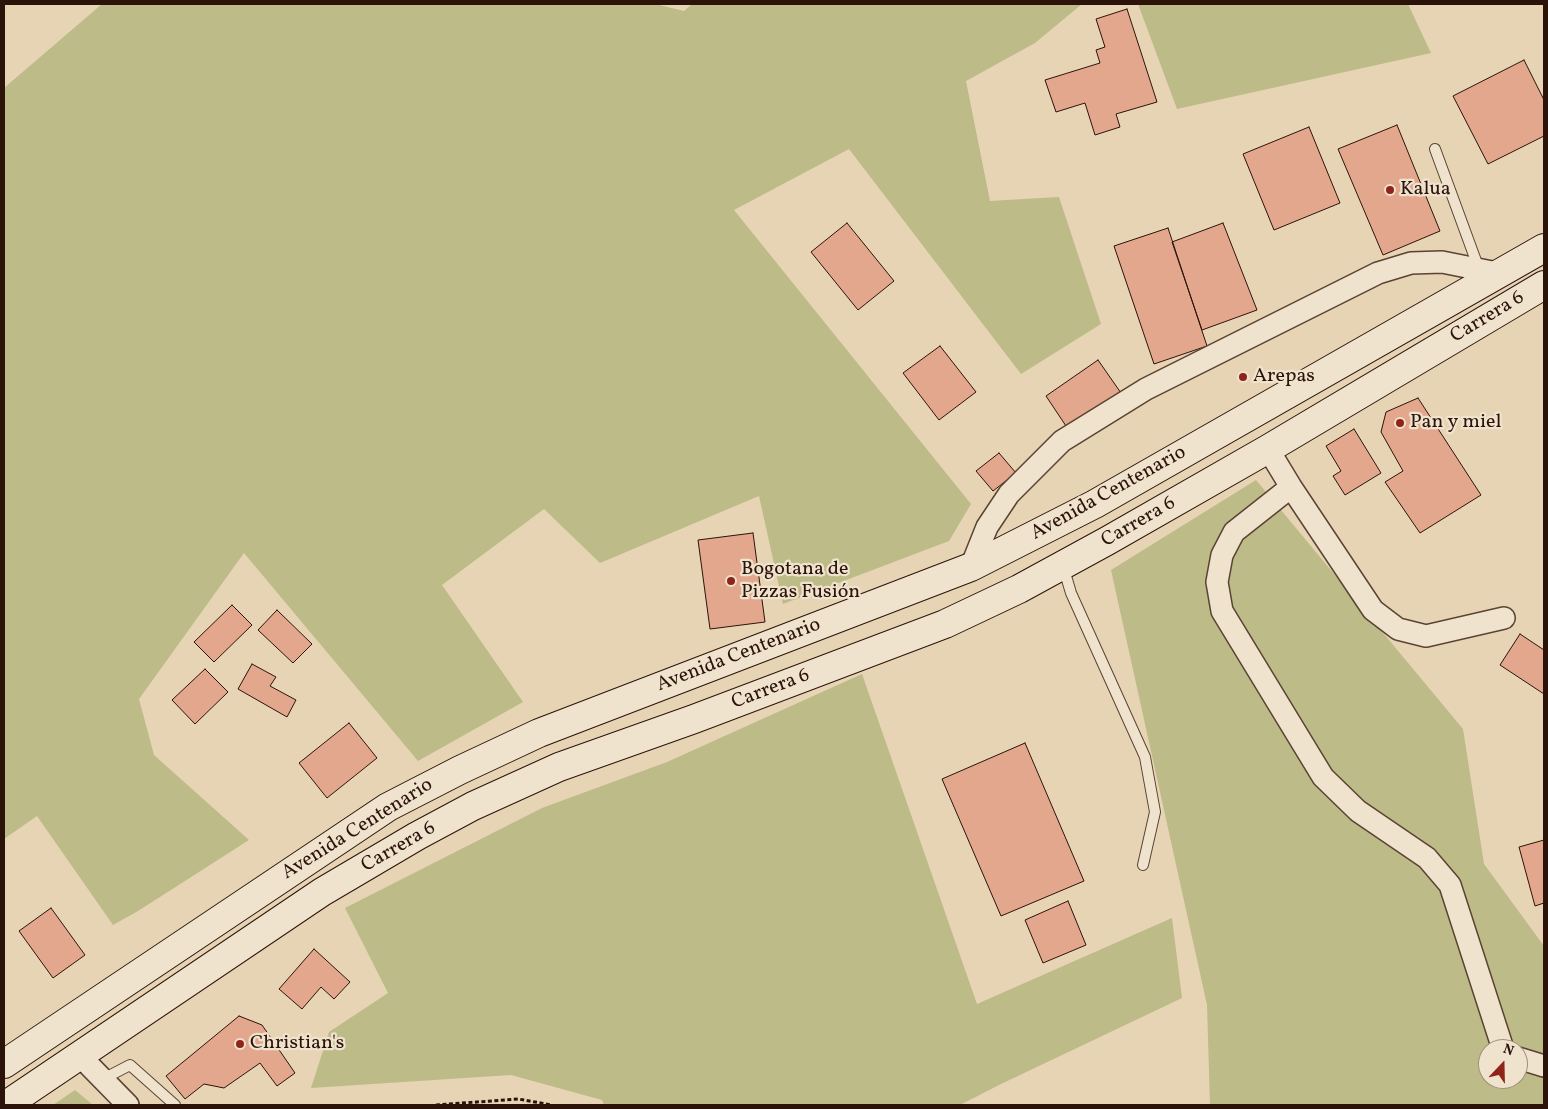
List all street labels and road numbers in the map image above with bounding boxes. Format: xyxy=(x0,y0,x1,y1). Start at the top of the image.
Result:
street label: Carrera 6 xyxy=(1447,287,1529,349)
street label: Avenida Centenario xyxy=(1027,441,1191,547)
street label: Carrera 6 xyxy=(1098,492,1180,554)
street label: Avenida Centenario xyxy=(654,614,824,698)
street label: Carrera 6 xyxy=(729,664,813,716)
street label: Avenida Centenario xyxy=(278,774,438,886)
street label: Carrera 6 xyxy=(358,817,440,879)

